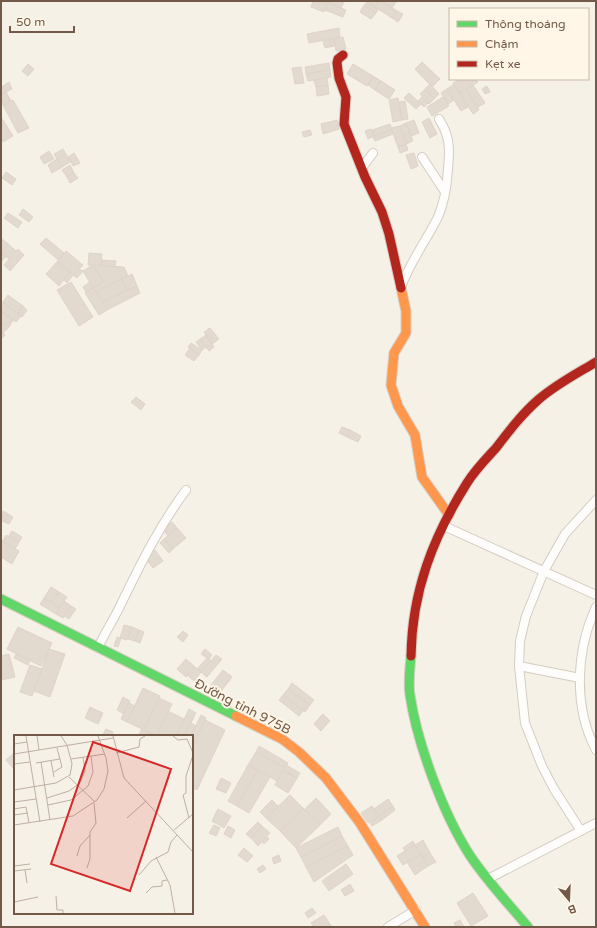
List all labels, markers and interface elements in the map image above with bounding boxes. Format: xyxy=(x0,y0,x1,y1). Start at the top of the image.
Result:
scale bar xyxy=(10,8,74,34)
legend xyxy=(449,8,589,80)
text: 50 m xyxy=(16,15,45,29)
text: Thông thoáng xyxy=(485,17,566,31)
text: Chậm xyxy=(485,37,518,51)
text: Kẹt xe xyxy=(485,57,521,71)
street label: Đường tỉnh 975B xyxy=(192,676,293,738)
inset map xyxy=(14,735,193,914)
north arrow xyxy=(549,880,589,920)
text: B xyxy=(566,902,578,916)

